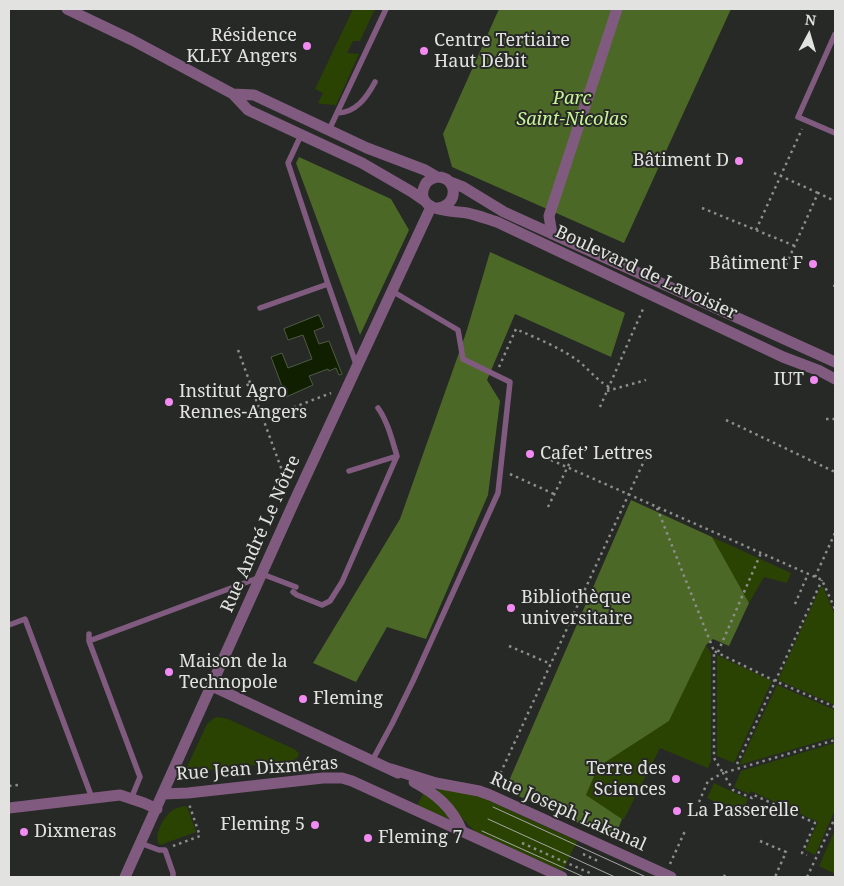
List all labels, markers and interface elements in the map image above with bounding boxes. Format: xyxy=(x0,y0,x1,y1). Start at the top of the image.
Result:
north arrow xyxy=(784,10,834,60)
text: N xyxy=(804,10,817,30)
place label: Résidence KLEY Angers xyxy=(186,25,297,68)
place label: Centre Tertiaire Haut Débit xyxy=(434,30,570,72)
marker: Résidence KLEY Angers xyxy=(301,40,313,52)
marker: Centre Tertiaire Haut Débit xyxy=(418,45,430,57)
park label: Parc Saint-Nicolas xyxy=(516,88,628,130)
place label: Bâtiment D xyxy=(633,150,729,172)
marker: Bâtiment D xyxy=(733,155,745,167)
street label: Boulevard de Lavoisier xyxy=(551,221,741,325)
place label: Bâtiment F xyxy=(709,253,803,275)
marker: Bâtiment F xyxy=(807,258,819,270)
place label: IUT xyxy=(773,369,804,391)
marker: IUT xyxy=(808,374,820,386)
place label: Institut Agro Rennes-Angers xyxy=(179,381,307,424)
marker: Institut Agro Rennes-Angers xyxy=(163,396,175,408)
place label: Cafet’ Lettres xyxy=(540,443,653,465)
marker: Cafet’ Lettres xyxy=(524,448,536,460)
street label: Rue André Le Nôtre xyxy=(217,452,305,616)
place label: Bibliothèque universitaire xyxy=(521,587,633,630)
marker: Bibliothèque universitaire xyxy=(505,602,517,614)
place label: Maison de la Technopole xyxy=(179,651,288,694)
marker: Maison de la Technopole xyxy=(163,666,175,678)
place label: Fleming xyxy=(313,688,383,710)
marker: Fleming xyxy=(297,693,309,705)
street label: Rue Jean Dixméras xyxy=(175,753,339,785)
place label: Terre des Sciences xyxy=(586,758,666,801)
street label: Rue Joseph Lakanal xyxy=(487,768,649,856)
marker: Terre des Sciences xyxy=(670,773,682,785)
place label: La Passerelle xyxy=(687,800,799,822)
marker: La Passerelle xyxy=(671,805,683,817)
place label: Fleming 5 xyxy=(220,814,305,836)
marker: Fleming 5 xyxy=(309,819,321,831)
place label: Dixmeras xyxy=(34,821,116,843)
marker: Dixmeras xyxy=(18,826,30,838)
place label: Fleming 7 xyxy=(378,827,463,849)
marker: Fleming 7 xyxy=(362,832,374,844)

